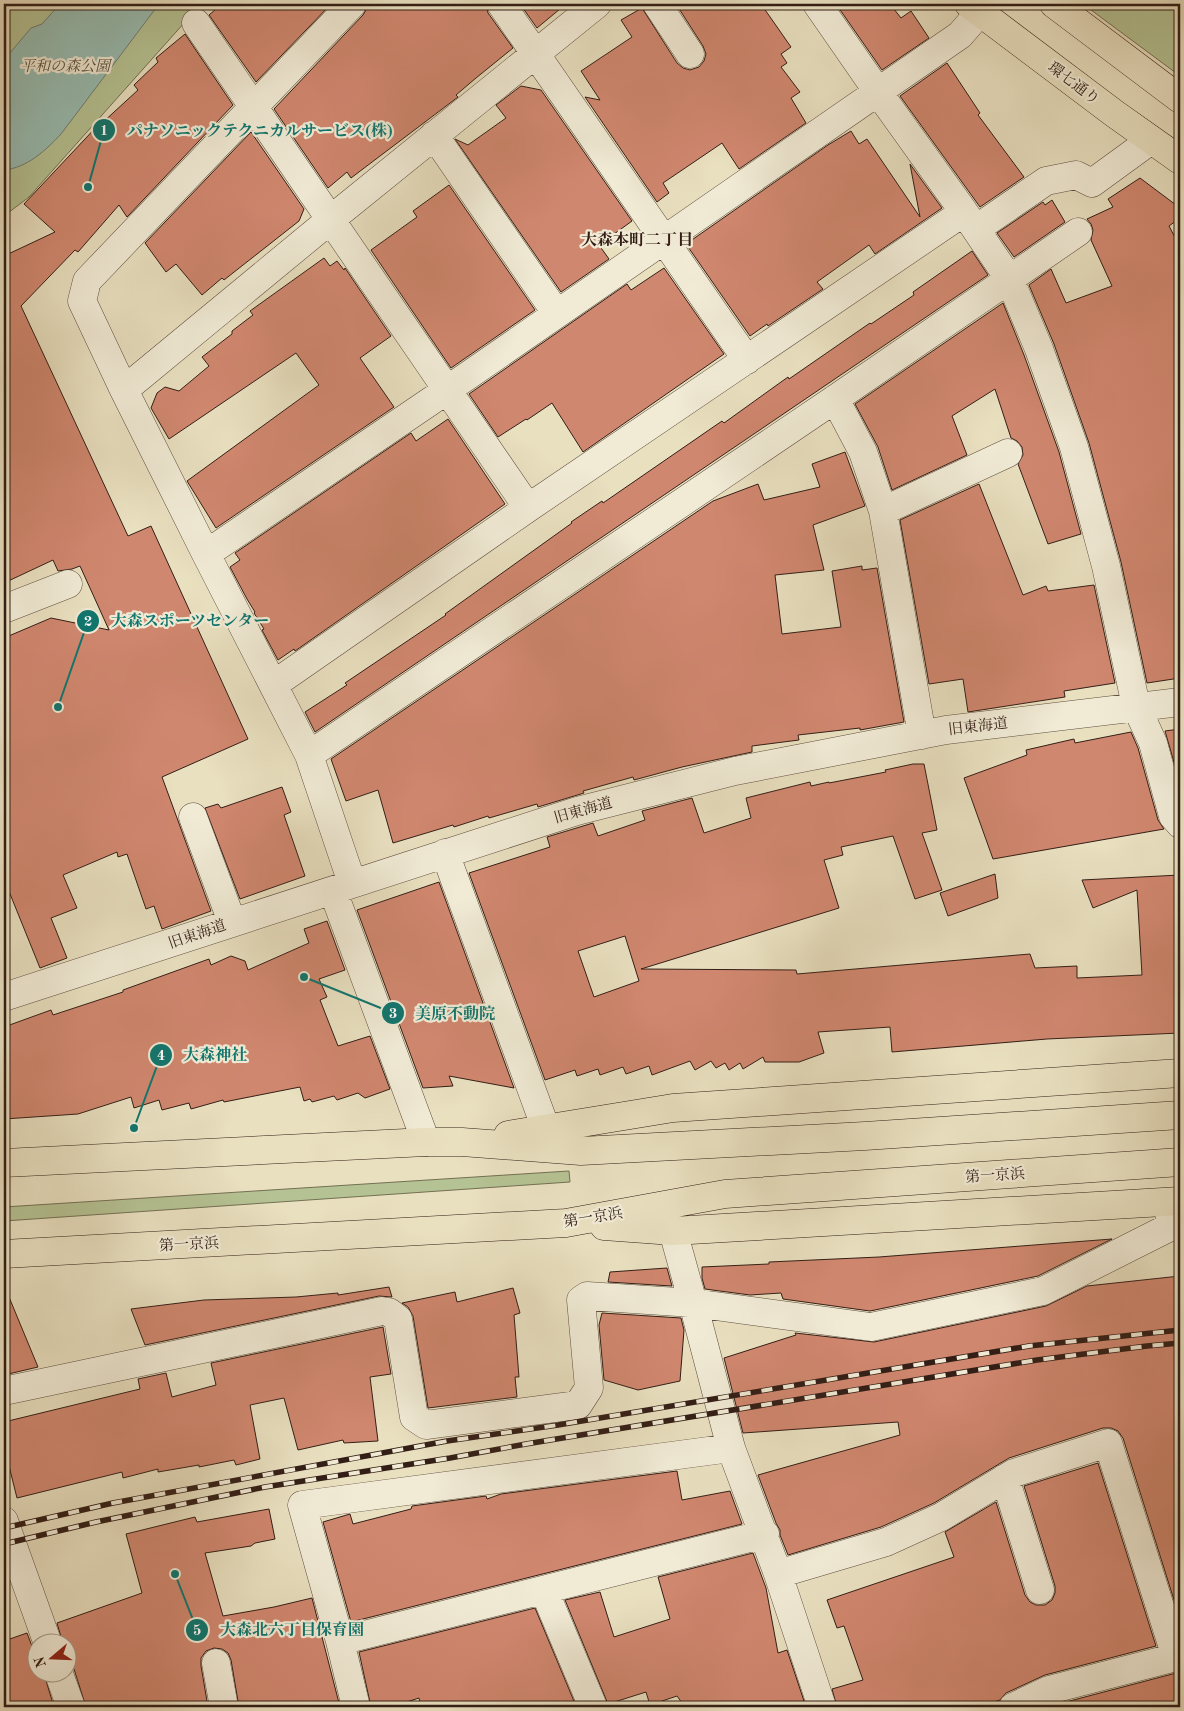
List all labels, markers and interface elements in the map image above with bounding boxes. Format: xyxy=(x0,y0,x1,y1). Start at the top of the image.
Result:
park label: 平和の森公園 xyxy=(20,58,113,75)
street label: 環七通り xyxy=(1045,59,1103,108)
callout: パナソニックテクニカルサービス(株) xyxy=(91,115,404,146)
text: パナソニックテクニカルサービス(株) xyxy=(127,122,393,140)
text: 1 xyxy=(100,124,108,139)
district label: 大森本町二丁目 xyxy=(581,231,693,249)
callout: 大森スポーツセンター xyxy=(75,605,280,636)
text: 大森スポーツセンター xyxy=(111,612,269,630)
text: 2 xyxy=(84,615,92,630)
street label: 旧東海道 xyxy=(947,714,1009,739)
street label: 旧東海道 xyxy=(552,794,614,827)
street label: 旧東海道 xyxy=(166,917,228,952)
callout: 美原不動院 xyxy=(380,998,505,1029)
text: 美原不動院 xyxy=(415,1005,495,1023)
text: 3 xyxy=(389,1007,397,1022)
callout: 大森神社 xyxy=(148,1039,257,1070)
text: 大森神社 xyxy=(183,1046,247,1064)
text: 4 xyxy=(157,1049,165,1064)
street label: 第一京浜 xyxy=(965,1165,1026,1186)
street label: 第一京浜 xyxy=(562,1204,624,1231)
street label: 第一京浜 xyxy=(159,1234,219,1255)
callout: 大森北六丁目保育園 xyxy=(185,1614,374,1645)
text: 大森北六丁目保育園 xyxy=(220,1621,364,1639)
text: 5 xyxy=(193,1624,201,1639)
north arrow xyxy=(28,1634,78,1684)
text: N xyxy=(32,1654,49,1669)

